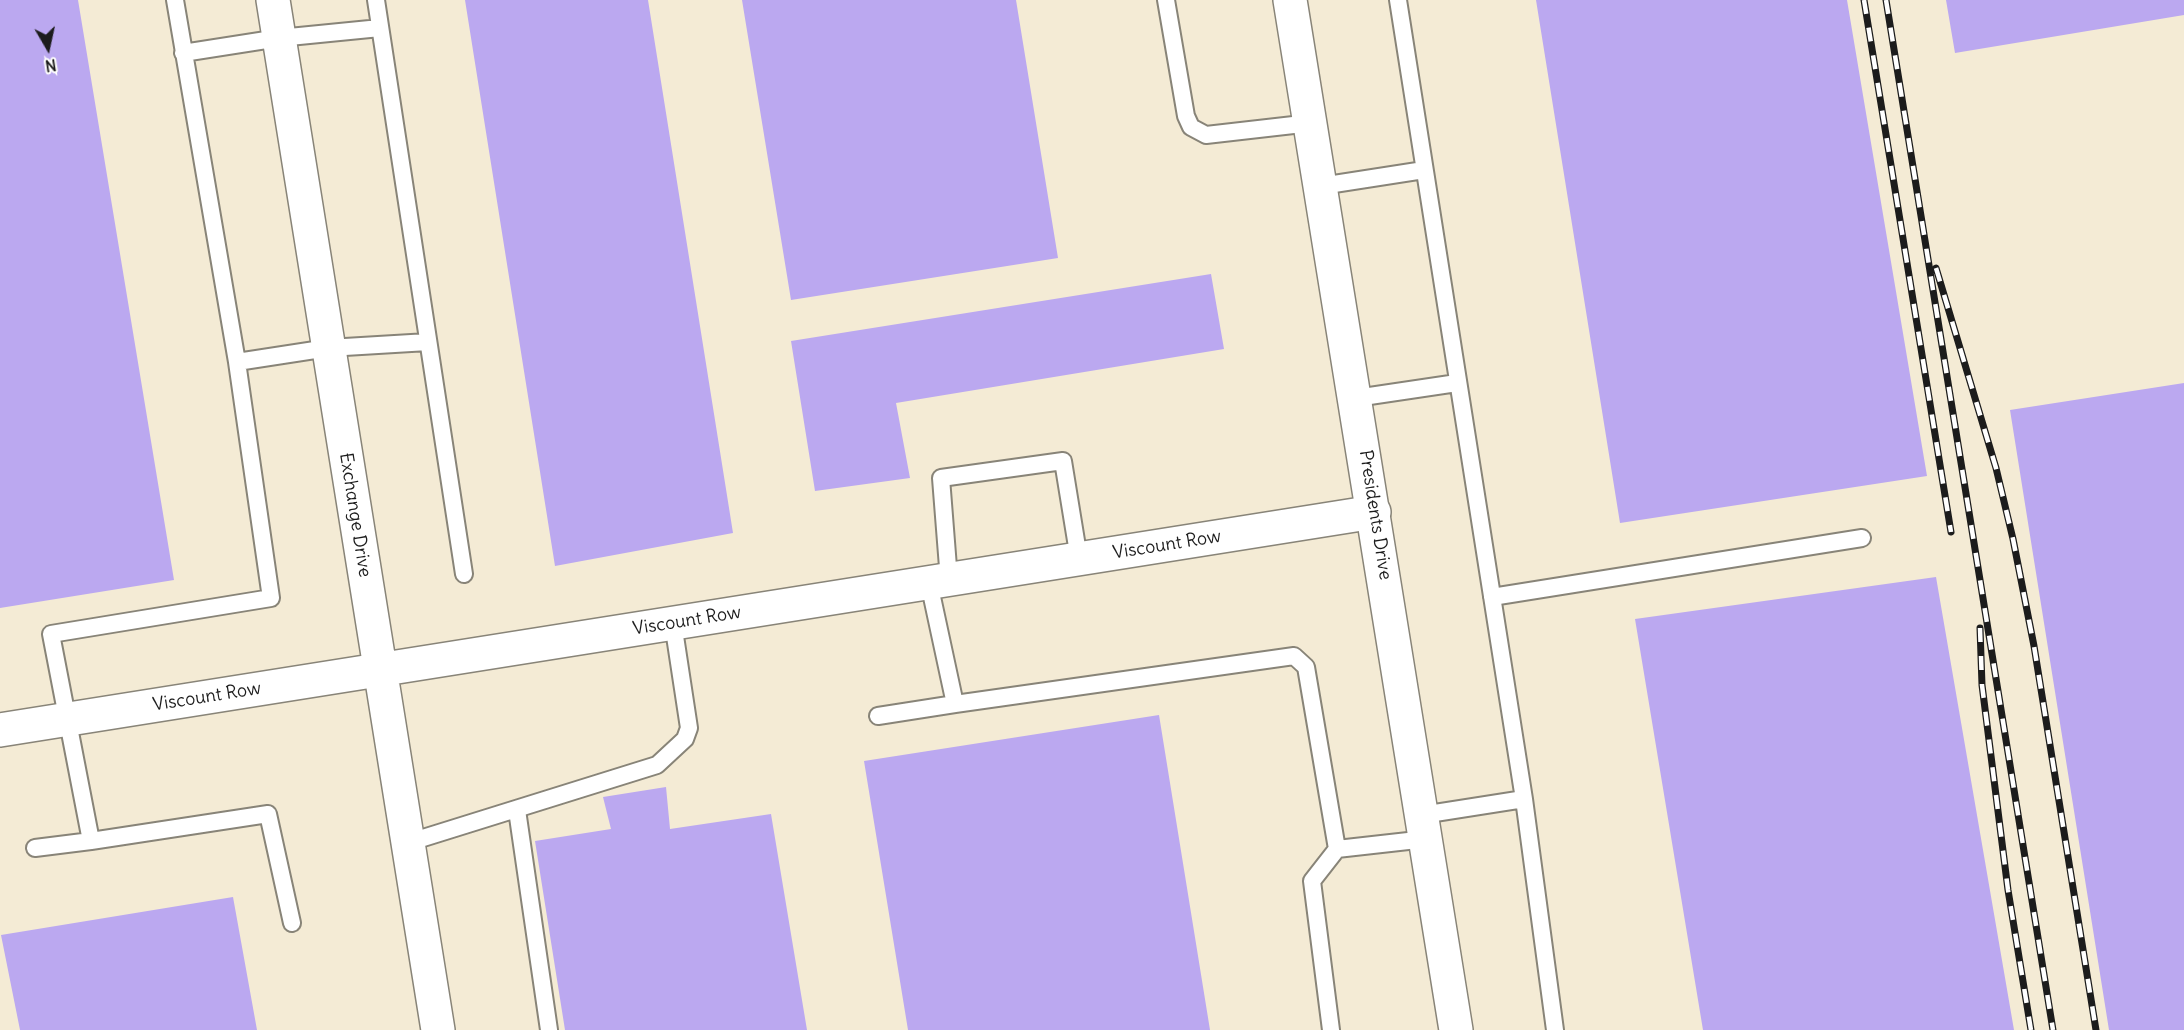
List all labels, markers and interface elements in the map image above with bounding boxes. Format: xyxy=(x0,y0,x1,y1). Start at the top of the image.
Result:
north arrow xyxy=(18,18,78,78)
text: N xyxy=(44,55,58,77)
street label: Presidents Drive xyxy=(1354,449,1396,581)
street label: Exchange Drive xyxy=(334,451,376,579)
street label: Viscount Row xyxy=(1111,526,1223,564)
street label: Viscount Row xyxy=(631,602,743,640)
street label: Viscount Row xyxy=(151,678,263,716)

